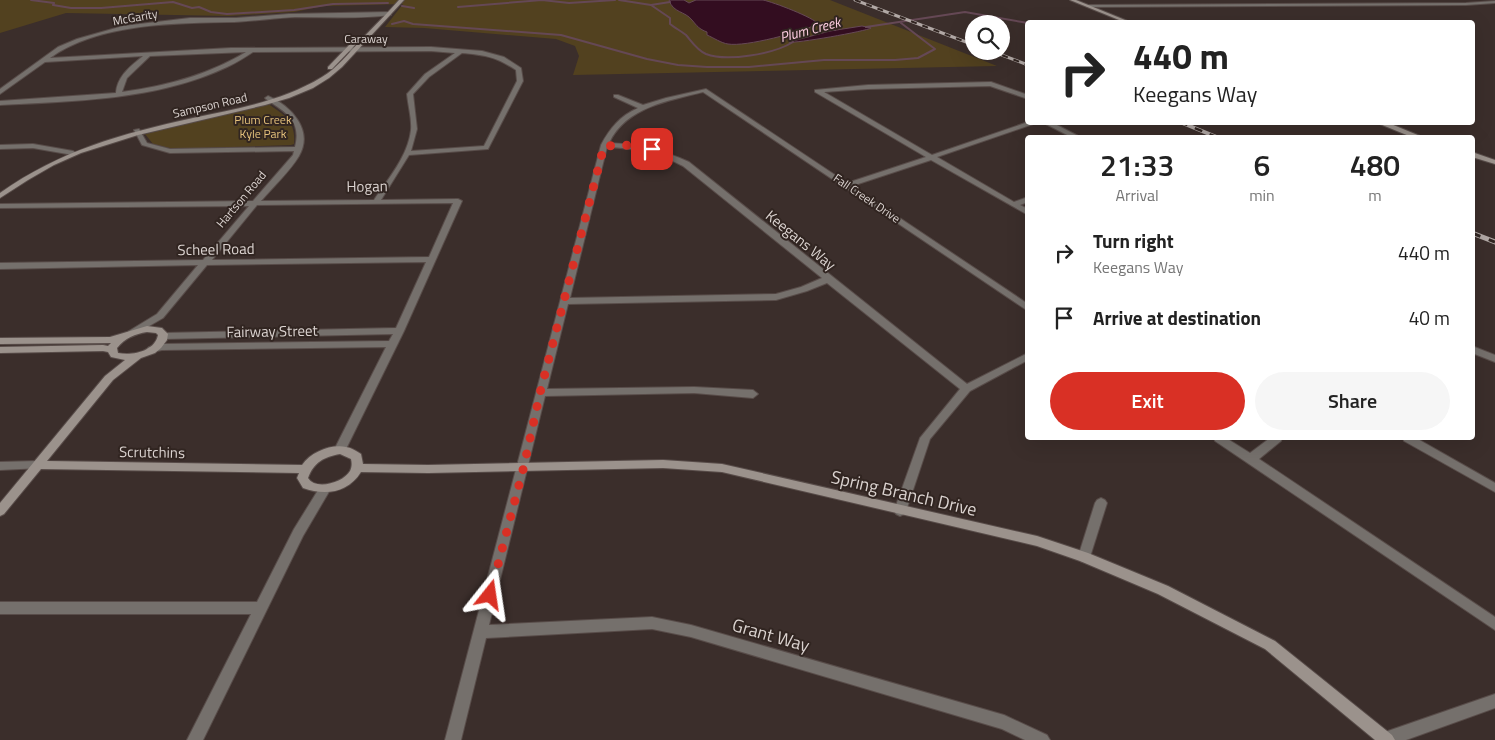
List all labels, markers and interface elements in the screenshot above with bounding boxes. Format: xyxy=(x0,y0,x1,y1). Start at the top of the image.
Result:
street label: McGarity xyxy=(111,4,159,30)
water label: Plum Creek xyxy=(777,10,844,47)
map controls xyxy=(965,15,1010,60)
button: search xyxy=(965,15,1010,60)
street label: Caraway xyxy=(344,29,388,48)
text: 440 m xyxy=(1133,29,1229,83)
icon: right xyxy=(1050,40,1115,105)
text: Keegans Way xyxy=(1133,77,1257,111)
street label: Sampson Road xyxy=(171,87,249,123)
park label: Plum Creek Kyle Park xyxy=(234,110,292,143)
pin xyxy=(631,128,673,170)
icon: arrive xyxy=(638,135,666,163)
text: 21:33 xyxy=(1100,142,1174,188)
text: 6 xyxy=(1254,142,1270,188)
text: 480 xyxy=(1350,142,1400,188)
street label: Hartson Road xyxy=(211,166,271,232)
street label: Fall Creek Drive xyxy=(830,168,904,228)
street label: Hogan xyxy=(346,174,388,198)
text: Arrival xyxy=(1115,183,1159,207)
text: min xyxy=(1249,183,1275,207)
text: m xyxy=(1368,183,1382,207)
street label: Keegans Way xyxy=(761,204,841,276)
text: Turn right xyxy=(1093,226,1174,255)
street label: Scheel Road xyxy=(177,237,255,261)
text: 440 m xyxy=(1398,238,1450,267)
icon: right xyxy=(1050,239,1078,267)
text: Keegans Way xyxy=(1093,255,1183,279)
text: Arrive at destination xyxy=(1093,303,1261,332)
text: 40 m xyxy=(1409,303,1450,332)
icon: arrive xyxy=(1050,304,1078,332)
street label: Fairway Street xyxy=(226,319,319,343)
button: Exit xyxy=(1050,372,1245,430)
button: Share xyxy=(1255,372,1450,430)
street label: Scrutchins xyxy=(119,440,185,464)
street label: Spring Branch Drive xyxy=(828,463,980,523)
position arrow xyxy=(463,568,515,620)
street label: Grant Way xyxy=(729,611,813,659)

